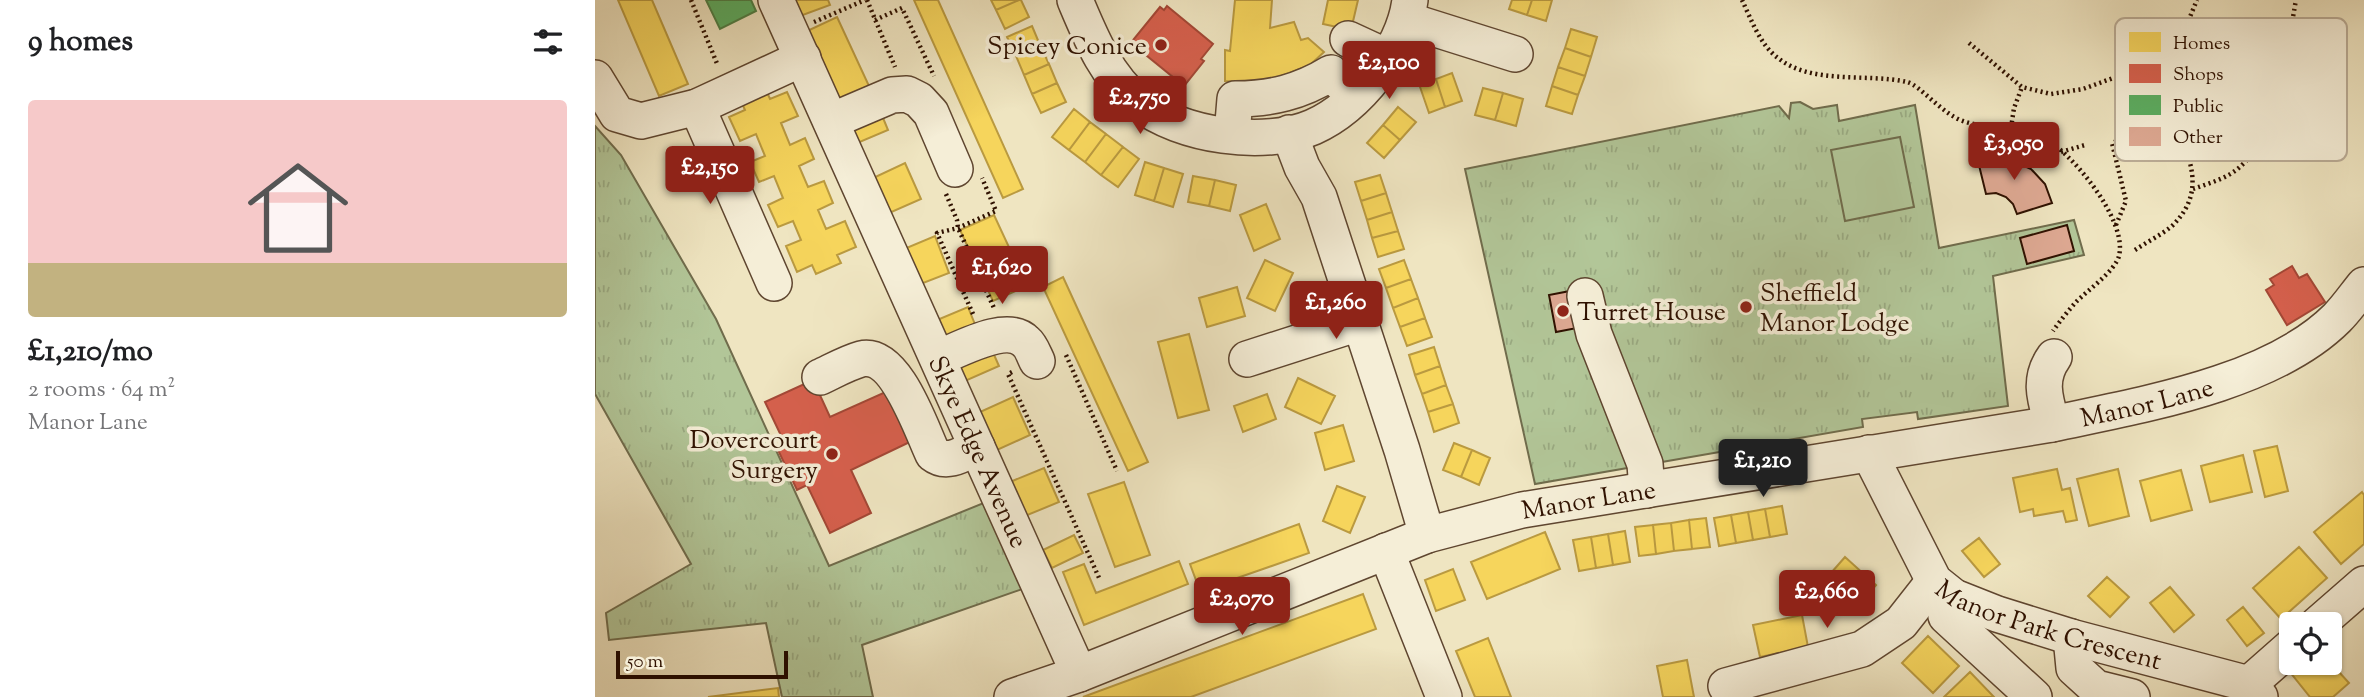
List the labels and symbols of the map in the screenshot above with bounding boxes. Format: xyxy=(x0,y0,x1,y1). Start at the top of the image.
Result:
legend xyxy=(2115,18,2347,161)
place label: Spicey Conice xyxy=(987,29,1147,66)
text: Homes xyxy=(2173,31,2230,58)
marker: Spicey Conice xyxy=(1153,37,1169,53)
pin: £2,100 xyxy=(1332,42,1446,101)
text: Shops xyxy=(2173,62,2224,89)
pin: £2,750 xyxy=(1083,76,1197,136)
text: Public xyxy=(2173,94,2224,121)
pin: £3,050 xyxy=(1957,122,2071,182)
text: Other xyxy=(2173,125,2223,152)
pin: £2,150 xyxy=(653,146,767,206)
pin: £1,620 xyxy=(945,246,1059,306)
place label: Sheffield Manor Lodge xyxy=(1760,276,1910,343)
pin: £1,260 xyxy=(1279,282,1393,341)
place label: Turret House xyxy=(1577,295,1726,332)
marker: Sheffield Manor Lodge xyxy=(1738,299,1754,315)
marker: Turret House xyxy=(1555,303,1571,319)
street label: Skye Edge Avenue xyxy=(917,351,1036,554)
street label: Manor Lane xyxy=(2077,370,2219,439)
place label: Dovercourt Surgery xyxy=(690,423,818,490)
pin: £1,210 xyxy=(1706,440,1820,499)
marker: Dovercourt Surgery xyxy=(824,446,840,462)
street label: Manor Lane xyxy=(1519,473,1659,531)
pin: £2,660 xyxy=(1770,570,1884,630)
street label: Manor Park Crescent xyxy=(1926,572,2165,681)
pin: £2,070 xyxy=(1185,578,1299,637)
scale bar xyxy=(616,648,787,680)

